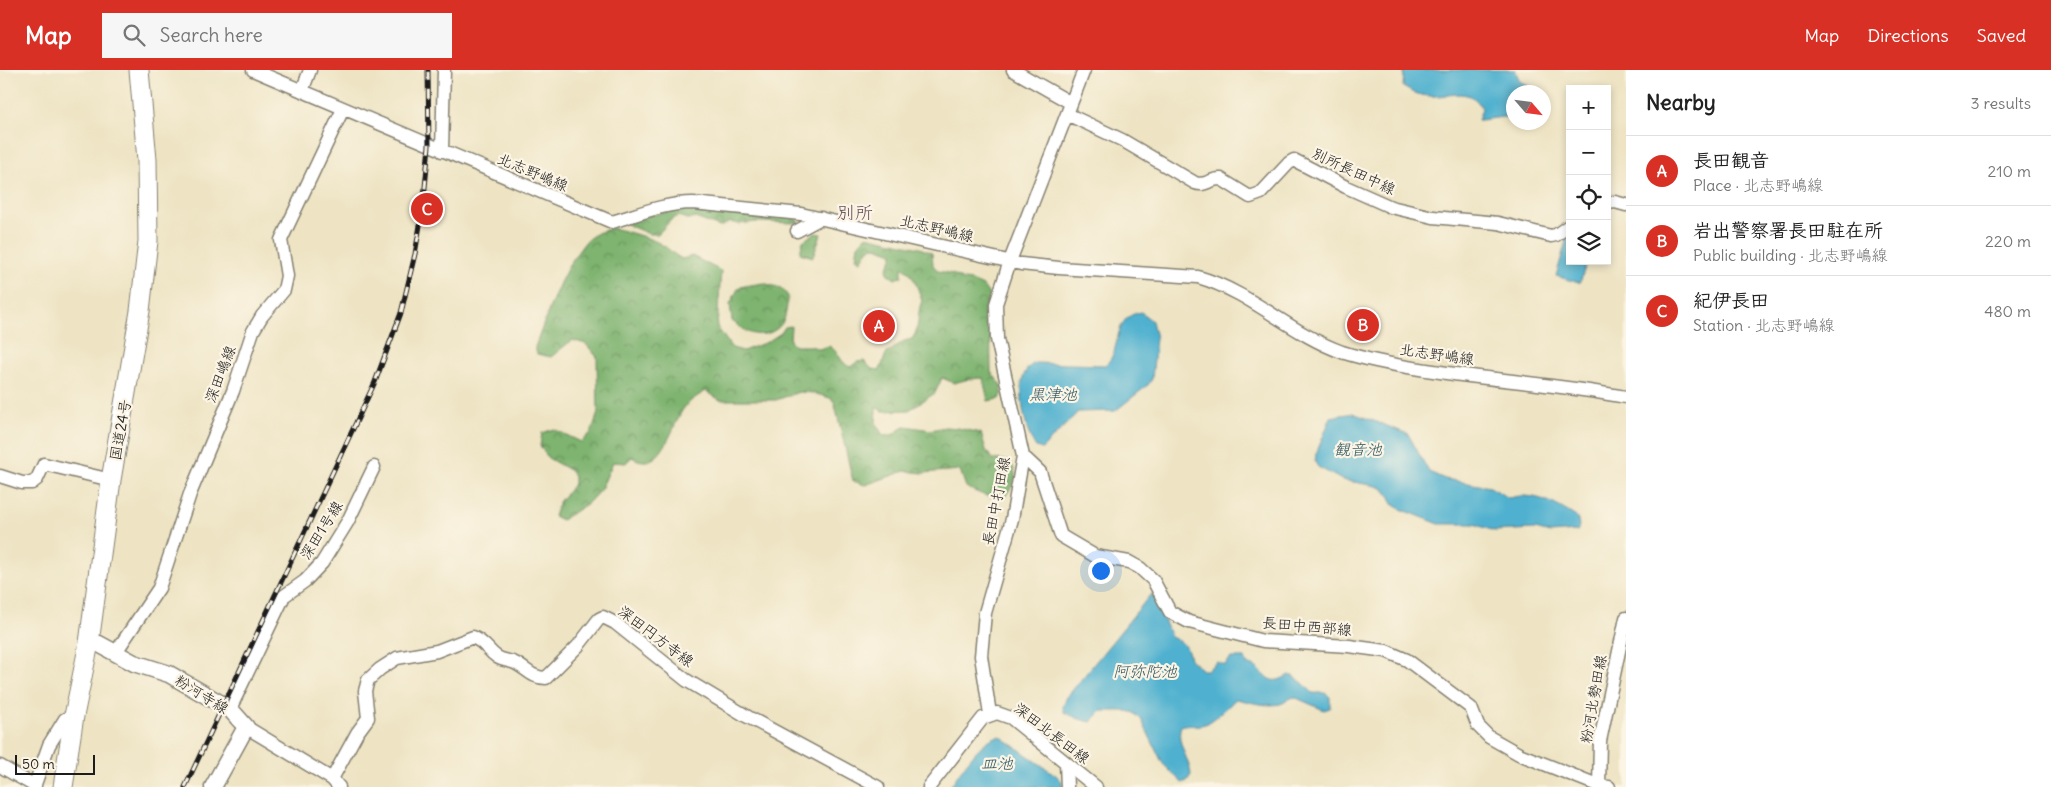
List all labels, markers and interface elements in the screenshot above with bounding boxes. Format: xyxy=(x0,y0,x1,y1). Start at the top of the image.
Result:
search box xyxy=(102,13,452,58)
text: Map xyxy=(25,20,72,50)
icon: search xyxy=(120,21,148,49)
text: Search here xyxy=(160,23,263,47)
text: Map xyxy=(1804,24,1839,47)
text: Directions xyxy=(1867,24,1949,47)
text: Saved xyxy=(1977,24,2026,47)
north arrow xyxy=(1506,85,1551,130)
map controls xyxy=(1566,85,1611,265)
button: + xyxy=(1566,85,1611,130)
text: Nearby xyxy=(1646,89,1716,116)
text: 3 results xyxy=(1971,93,2031,113)
button: − xyxy=(1566,130,1611,175)
street label: 別所長田中線 xyxy=(1309,143,1399,199)
text: 長田観音 xyxy=(1693,148,1769,172)
street label: 北志野嶋線 xyxy=(495,149,571,195)
text: A xyxy=(1657,161,1667,181)
text: 210 m xyxy=(1988,161,2031,181)
button: locate xyxy=(1566,175,1611,220)
text: Place · 北志野嶋線 xyxy=(1693,175,1823,195)
pin: C xyxy=(411,190,443,228)
district label: 別所 xyxy=(837,201,873,224)
street label: 北志野嶋線 xyxy=(898,210,976,246)
text: 岩出警察署長田駐在所 xyxy=(1693,218,1883,242)
button: layers xyxy=(1566,220,1611,265)
text: B xyxy=(1657,231,1667,251)
text: 220 m xyxy=(1985,231,2031,251)
text: Public building · 北志野嶋線 xyxy=(1693,245,1888,265)
text: 紀伊長田 xyxy=(1693,288,1769,312)
text: C xyxy=(1657,301,1667,321)
text: 480 m xyxy=(1984,301,2031,321)
pin: B xyxy=(1347,306,1379,344)
pin: A xyxy=(863,307,895,345)
text: Station · 北志野嶋線 xyxy=(1693,315,1835,335)
street label: 北志野嶋線 xyxy=(1399,339,1475,369)
street label: 深田嶋線 xyxy=(200,343,240,405)
water label: 黒津池 xyxy=(1029,384,1078,404)
street label: 国道24号 xyxy=(105,398,135,462)
water label: 観音池 xyxy=(1334,439,1383,459)
street label: 長田中打田線 xyxy=(978,455,1014,547)
street label: 深田1号線 xyxy=(295,497,347,563)
your location xyxy=(1088,558,1114,584)
street label: 深田円方寺線 xyxy=(614,601,698,671)
street label: 長田中西部線 xyxy=(1261,613,1353,639)
street label: 粉河北勢田線 xyxy=(1576,653,1610,745)
water label: 阿弥陀池 xyxy=(1113,661,1178,681)
street label: 粉河寺線 xyxy=(172,670,232,718)
street label: 深田北長田線 xyxy=(1010,698,1094,768)
scale bar xyxy=(15,752,95,775)
water label: 皿池 xyxy=(981,753,1014,773)
text: 50 m xyxy=(22,755,55,773)

